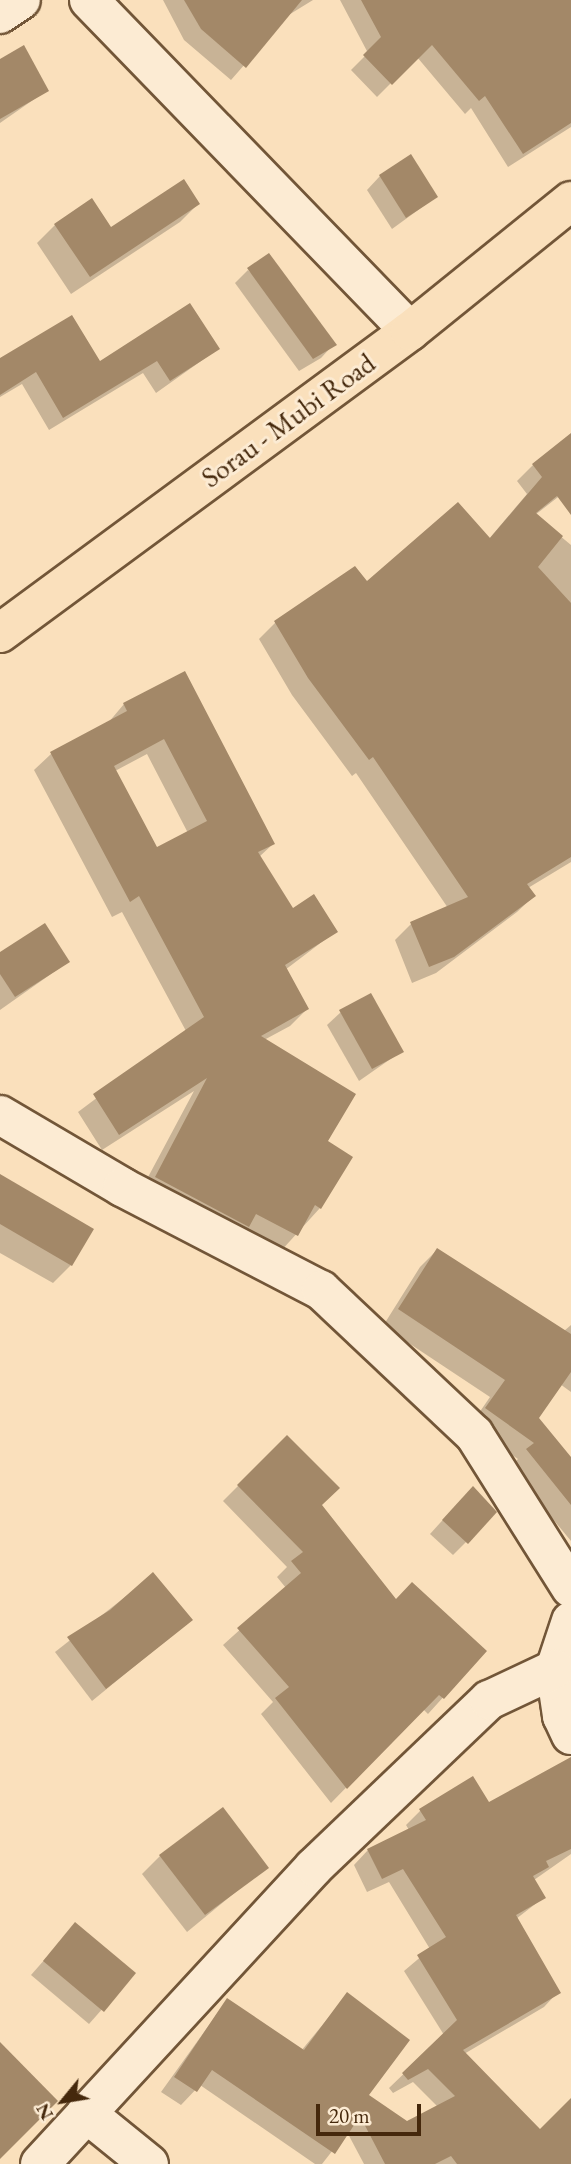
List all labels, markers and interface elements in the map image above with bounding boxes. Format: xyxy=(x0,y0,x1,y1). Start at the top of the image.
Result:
street label: Sorau - Mubi Road xyxy=(195,346,381,494)
north arrow xyxy=(28,2066,98,2136)
scale bar xyxy=(319,2090,424,2134)
text: N xyxy=(30,2099,59,2125)
text: 20 m xyxy=(329,2102,370,2129)

